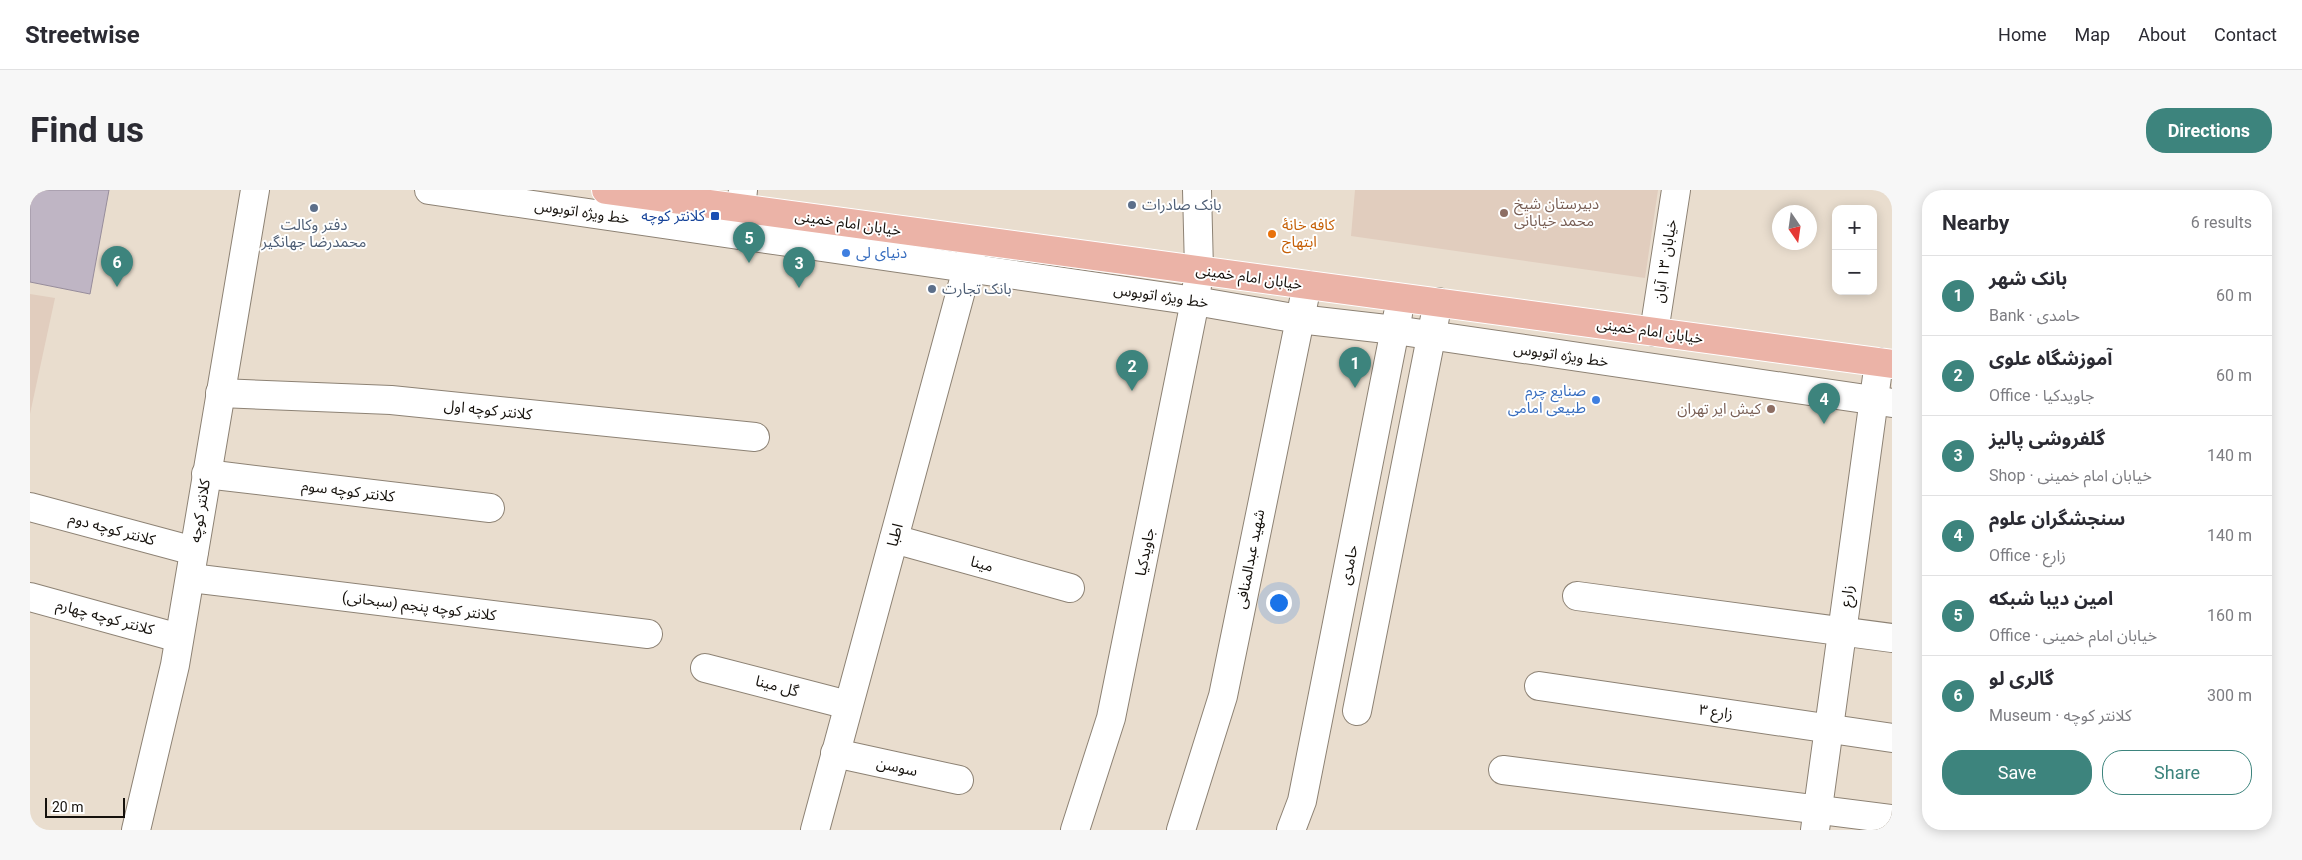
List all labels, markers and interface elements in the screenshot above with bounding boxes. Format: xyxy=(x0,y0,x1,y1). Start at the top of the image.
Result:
text: Streetwise xyxy=(25,21,140,49)
text: Home xyxy=(1998,24,2047,45)
text: Map xyxy=(2075,24,2110,45)
text: About xyxy=(2138,24,2186,45)
text: Contact xyxy=(2214,24,2277,45)
button: Directions xyxy=(2146,108,2272,153)
text: Find us xyxy=(30,110,144,151)
place label: دبیرستان شیخ محمد خیابانی xyxy=(1514,195,1599,230)
street label: خط ویژه اتوبوس xyxy=(533,196,631,228)
place label: بانک صادرات xyxy=(1142,196,1221,214)
marker: بانک صادرات xyxy=(1126,199,1138,211)
marker: دفتر وکالت محمدرضا جهانگیر xyxy=(308,202,320,214)
north arrow xyxy=(1772,205,1817,250)
map controls xyxy=(1832,205,1877,295)
button: + xyxy=(1832,205,1877,250)
place label: کلانتر کوچه xyxy=(641,207,706,226)
street label: خیابان امام خمینی xyxy=(793,207,903,241)
marker: دبیرستان شیخ محمد خیابانی xyxy=(1498,207,1510,219)
marker: کلانتر کوچه xyxy=(709,210,721,222)
text: Nearby xyxy=(1942,211,2009,235)
text: 6 results xyxy=(2191,213,2252,232)
place label: دفتر وکالت محمدرضا جهانگیر xyxy=(261,216,366,251)
place label: کافه خانهٔ ابتهاج xyxy=(1282,216,1336,254)
street label: خیابان ١٣ آبان xyxy=(1650,218,1681,304)
pin: 5 xyxy=(733,222,765,263)
marker: کافه خانهٔ ابتهاج xyxy=(1266,228,1278,240)
place label: دنیای لی xyxy=(856,244,907,262)
pin: 6 xyxy=(101,246,133,287)
pin: 3 xyxy=(783,247,815,288)
marker: دنیای لی xyxy=(840,247,852,259)
button: − xyxy=(1832,250,1877,295)
street label: خیابان امام خمینی xyxy=(1194,261,1304,295)
text: بانک شهر xyxy=(1989,267,2067,290)
place label: بانک تجارت xyxy=(942,280,1012,298)
street label: خط ویژه اتوبوس xyxy=(1112,280,1210,312)
marker: بانک تجارت xyxy=(926,283,938,295)
text: 1 xyxy=(1953,286,1963,305)
text: 60 m xyxy=(2216,286,2252,305)
text: Bank · حامدی xyxy=(1989,306,2080,325)
street label: خیابان امام خمینی xyxy=(1595,315,1705,349)
street label: خط ویژه اتوبوس xyxy=(1512,339,1610,371)
pin: 1 xyxy=(1339,347,1371,388)
text: آموزشگاه علوی xyxy=(1989,347,2112,370)
pin: 2 xyxy=(1116,350,1148,391)
text: 2 xyxy=(1953,366,1963,385)
text: 60 m xyxy=(2216,366,2252,385)
place label: صنایع چرم طبیعی امامی xyxy=(1508,382,1586,417)
pin: 4 xyxy=(1808,383,1840,424)
text: Office · جاویدکیا xyxy=(1989,386,2094,405)
marker: صنایع چرم طبیعی امامی xyxy=(1590,394,1602,406)
street label: کلانتر کوچه اول xyxy=(443,396,534,425)
place label: کیش ایر تهران xyxy=(1677,400,1762,418)
marker: کیش ایر تهران xyxy=(1765,403,1777,415)
text: گلفروشی پالیز xyxy=(1989,427,2105,450)
text: 3 xyxy=(1953,446,1963,465)
text: 140 m xyxy=(2207,446,2252,465)
text: Shop · خیابان امام خمینی xyxy=(1989,466,2152,485)
street label: کلانتر کوچه سوم xyxy=(300,476,396,508)
street label: کلانتر کوچه xyxy=(186,477,215,544)
text: سنجشگران علوم xyxy=(1989,507,2125,530)
street label: شهید عبدالمنافی xyxy=(1232,508,1268,610)
street label: کلانتر کوچه دوم xyxy=(66,509,158,551)
street label: اطبا xyxy=(883,521,907,549)
street label: جاویدکیا xyxy=(1132,526,1158,578)
text: 4 xyxy=(1953,526,1963,545)
text: 140 m xyxy=(2207,526,2252,545)
street label: حامدی xyxy=(1336,543,1362,587)
text: Office · زارع xyxy=(1989,546,2066,565)
street label: مینا xyxy=(968,552,996,576)
street label: زارع xyxy=(1837,584,1860,608)
text: امین دیبا شبکه xyxy=(1989,587,2113,610)
street label: کلانتر کوچه پنجم (سبحانی) xyxy=(341,588,498,626)
your location xyxy=(1266,590,1292,616)
street label: کلانتر کوچه چهارم xyxy=(54,595,157,641)
text: 5 xyxy=(1953,606,1963,625)
text: 160 m xyxy=(2207,606,2252,625)
text: Office · خیابان امام خمینی xyxy=(1989,626,2157,645)
text: گالری لو xyxy=(1989,667,2054,690)
street label: گل مینا xyxy=(753,672,801,701)
text: 6 xyxy=(1953,686,1963,705)
text: 300 m xyxy=(2207,686,2252,705)
street label: زارع ۳ xyxy=(1697,701,1734,726)
text: Museum · کلانتر کوچه xyxy=(1989,706,2132,725)
button: Save xyxy=(1942,750,2092,795)
button: Share xyxy=(2102,750,2252,795)
street label: سوسن xyxy=(875,754,919,780)
scale bar xyxy=(45,795,125,818)
text: 20 m xyxy=(52,799,84,815)

